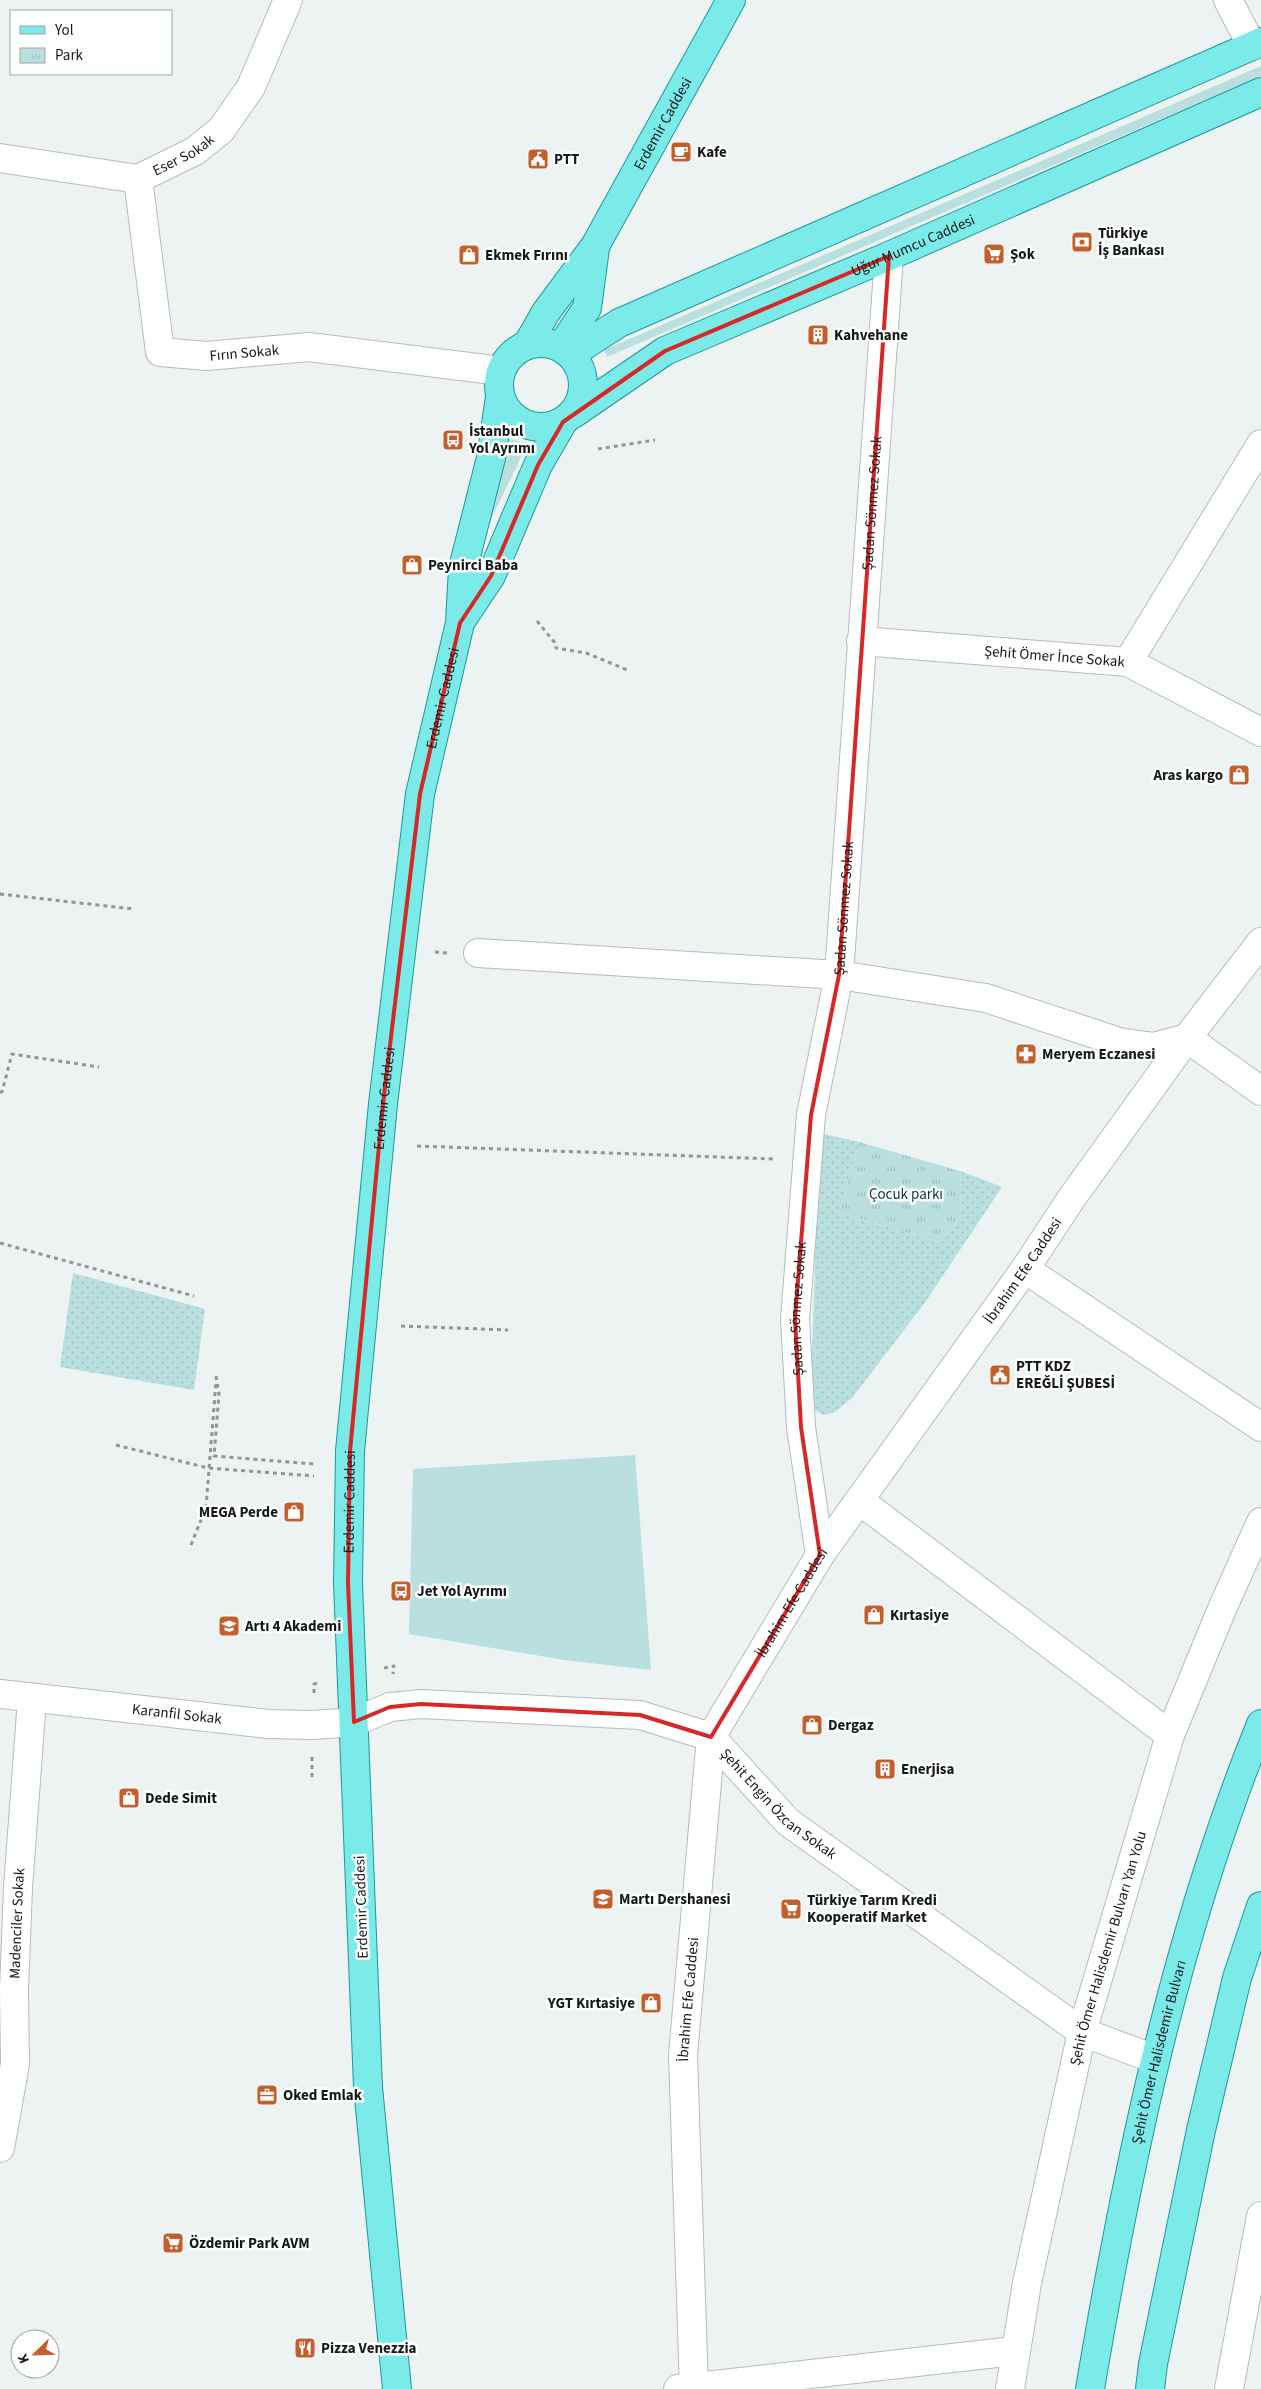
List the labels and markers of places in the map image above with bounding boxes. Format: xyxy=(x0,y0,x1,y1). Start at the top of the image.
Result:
cafe icon: Kafe xyxy=(669,140,693,164)
place label: Kafe xyxy=(697,142,727,163)
public building icon: PTT xyxy=(526,147,550,171)
place label: PTT xyxy=(554,149,579,170)
place label: Türkiye İş Bankası xyxy=(1098,223,1165,261)
bank icon: Türkiye İş Bankası xyxy=(1070,230,1094,254)
supermarket icon: Şok xyxy=(982,242,1006,266)
shop icon: Ekmek Fırını xyxy=(457,243,481,267)
place label: Şok xyxy=(1010,244,1036,265)
place label: Ekmek Fırını xyxy=(485,245,568,266)
building icon: Kahvehane xyxy=(806,323,830,347)
place label: Kahvehane xyxy=(834,325,908,346)
place label: İstanbul Yol Ayrımı xyxy=(468,421,535,459)
bus stop icon: İstanbul Yol Ayrımı xyxy=(441,428,465,452)
shop icon: Peynirci Baba xyxy=(400,553,424,577)
place label: Peynirci Baba xyxy=(428,555,518,576)
shop icon: Aras kargo xyxy=(1227,763,1251,787)
place label: Aras kargo xyxy=(1152,765,1223,786)
pharmacy icon: Meryem Eczanesi xyxy=(1014,1042,1038,1066)
place label: Meryem Eczanesi xyxy=(1042,1044,1155,1065)
place label: PTT KDZ EREĞLİ ŞUBESİ xyxy=(1016,1356,1115,1394)
public building icon: PTT KDZ EREĞLİ ŞUBESİ xyxy=(988,1363,1012,1387)
shop icon: MEGA Perde xyxy=(282,1500,306,1524)
place label: MEGA Perde xyxy=(199,1502,278,1523)
bus stop icon: Jet Yol Ayrımı xyxy=(389,1579,413,1603)
place label: Jet Yol Ayrımı xyxy=(417,1581,507,1602)
shop icon: Kırtasiye xyxy=(862,1603,886,1627)
place label: Kırtasiye xyxy=(890,1605,949,1626)
school or university icon: Artı 4 Akademi xyxy=(217,1614,241,1638)
place label: Artı 4 Akademi xyxy=(244,1616,341,1637)
shop icon: Dergaz xyxy=(800,1713,824,1737)
place label: Dergaz xyxy=(828,1715,874,1736)
building icon: Enerjisa xyxy=(873,1757,897,1781)
place label: Enerjisa xyxy=(901,1759,954,1780)
shop icon: Dede Simit xyxy=(117,1786,141,1810)
place label: Dede Simit xyxy=(145,1788,217,1809)
school or university icon: Martı Dershanesi xyxy=(591,1887,615,1911)
place label: Martı Dershanesi xyxy=(619,1889,731,1910)
place label: Türkiye Tarım Kredi Kooperatif Market xyxy=(807,1890,937,1928)
supermarket icon: Türkiye Tarım Kredi Kooperatif Market xyxy=(779,1897,803,1921)
shop icon: YGT Kırtasiye xyxy=(639,1991,663,2015)
place label: YGT Kırtasiye xyxy=(547,1993,635,2014)
office icon: Oked Emlak xyxy=(255,2083,279,2107)
place label: Oked Emlak xyxy=(283,2085,363,2106)
supermarket icon: Özdemir Park AVM xyxy=(161,2231,185,2255)
place label: Özdemir Park AVM xyxy=(189,2233,310,2254)
restaurant icon: Pizza Venezzia xyxy=(293,2336,317,2360)
place label: Pizza Venezzia xyxy=(321,2338,417,2359)

